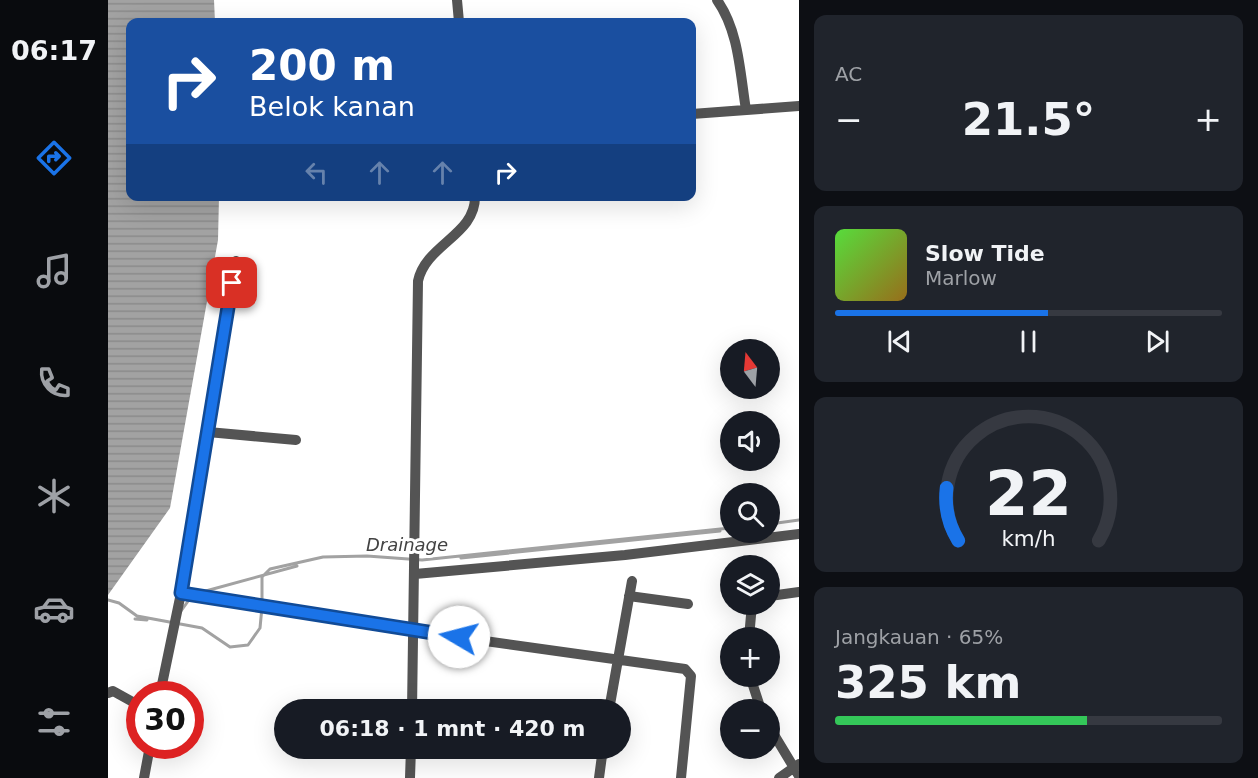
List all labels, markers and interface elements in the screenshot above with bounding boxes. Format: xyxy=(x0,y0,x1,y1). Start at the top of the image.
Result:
text: 06:17 xyxy=(11,35,97,66)
text: 200 m xyxy=(249,41,395,90)
icon: right xyxy=(150,42,228,120)
text: AC xyxy=(835,62,862,86)
text: Belok kanan xyxy=(249,91,415,122)
text: 21.5° xyxy=(962,93,1095,146)
text: − xyxy=(835,100,863,139)
text: + xyxy=(1194,100,1222,139)
icon: directions xyxy=(33,137,75,179)
icon: left xyxy=(300,156,333,189)
icon: ahead xyxy=(363,156,396,189)
icon: ahead xyxy=(426,156,459,189)
icon: right xyxy=(489,156,522,189)
text: Slow Tide xyxy=(925,241,1045,266)
icon: music xyxy=(33,250,75,292)
pin xyxy=(206,257,257,308)
icon: arrive xyxy=(215,266,248,299)
text: Marlow xyxy=(925,266,997,290)
icon: previous xyxy=(883,325,916,358)
icon: pause xyxy=(1012,325,1045,358)
icon: next xyxy=(1141,325,1174,358)
north arrow xyxy=(720,339,780,399)
map controls xyxy=(720,339,780,759)
icon: phone xyxy=(33,362,75,404)
button: sound xyxy=(720,411,780,471)
text: 22 xyxy=(985,458,1072,531)
icon: climate xyxy=(33,475,75,517)
button: search xyxy=(720,483,780,543)
text: km/h xyxy=(1001,527,1056,552)
water label: Drainage xyxy=(366,534,448,555)
button: layers xyxy=(720,555,780,615)
icon: car xyxy=(33,588,75,630)
position arrow xyxy=(427,605,491,669)
text: Jangkauan · 65% xyxy=(835,625,1003,649)
button: + xyxy=(720,627,780,687)
text: 325 km xyxy=(835,656,1021,709)
speed limit sign: 30 xyxy=(126,681,204,759)
button: − xyxy=(720,699,780,759)
icon: filters xyxy=(33,701,75,743)
text: 06:18 · 1 mnt · 420 m xyxy=(320,716,585,741)

